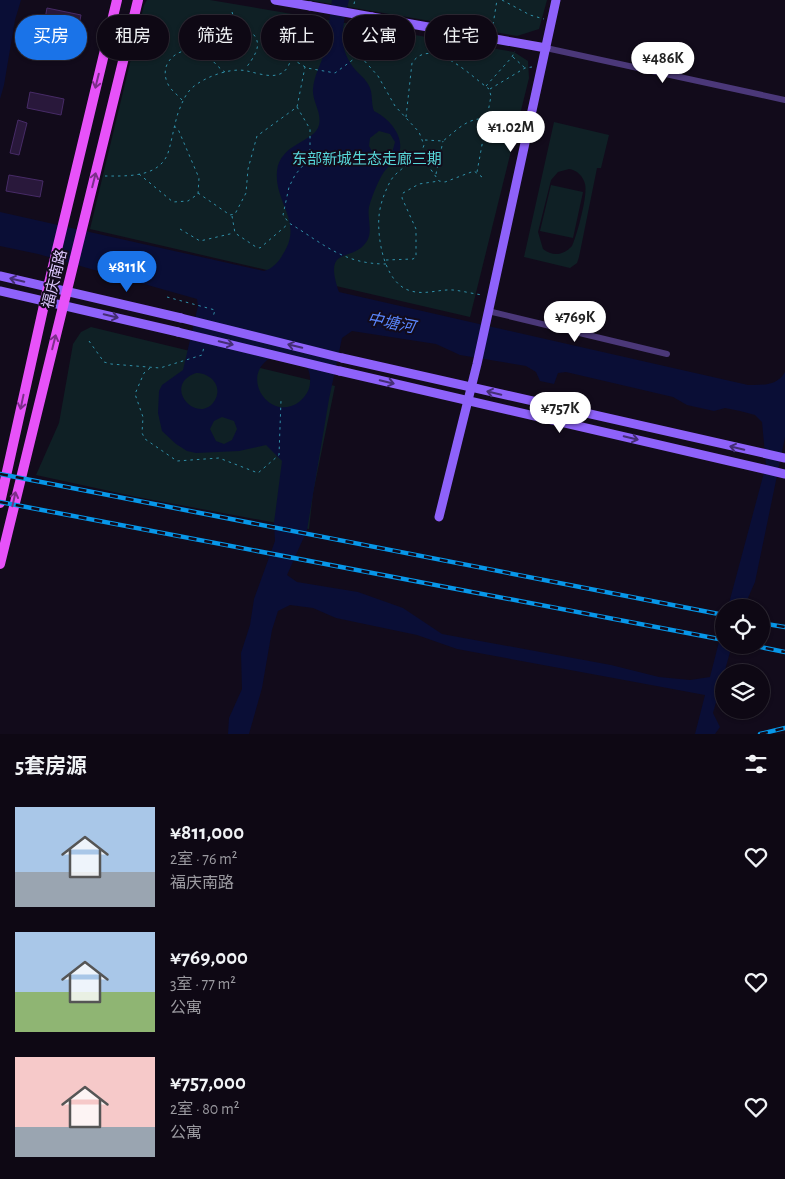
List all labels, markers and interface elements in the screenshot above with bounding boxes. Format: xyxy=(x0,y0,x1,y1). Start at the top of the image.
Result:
chip: 买房 xyxy=(15,15,87,60)
chip: 租房 xyxy=(97,15,169,60)
chip: 筛选 xyxy=(179,15,251,60)
chip: 新上 xyxy=(261,15,333,60)
chip: 公寓 xyxy=(343,15,415,60)
chip: 住宅 xyxy=(425,15,497,60)
pin: ¥486K xyxy=(628,42,698,84)
text: ¥486K xyxy=(642,50,684,66)
one-way arrow xyxy=(92,73,101,89)
pin: ¥1.02M xyxy=(470,110,552,153)
text: ¥1.02M xyxy=(488,119,534,135)
park label: 东部新城生态走廊三期 xyxy=(292,151,442,167)
one-way arrow xyxy=(90,172,99,188)
street label: 福庆南路 xyxy=(39,248,70,310)
pin: ¥811K xyxy=(92,250,162,293)
text: ¥811K xyxy=(108,259,146,275)
one-way arrow xyxy=(9,274,25,284)
pin: ¥769K xyxy=(540,300,610,343)
text: ¥769K xyxy=(555,309,595,325)
water label: 中塘河 xyxy=(366,310,419,336)
one-way arrow xyxy=(103,312,119,321)
one-way arrow xyxy=(50,334,60,350)
one-way arrow xyxy=(217,339,233,348)
one-way arrow xyxy=(287,341,303,350)
one-way arrow xyxy=(379,378,395,387)
one-way arrow xyxy=(486,387,502,397)
pin: ¥757K xyxy=(525,392,595,434)
one-way arrow xyxy=(17,394,26,410)
text: ¥757K xyxy=(541,400,579,416)
one-way arrow xyxy=(623,434,639,443)
one-way arrow xyxy=(730,443,746,452)
one-way arrow xyxy=(10,492,19,508)
map controls xyxy=(715,599,770,719)
button: locate xyxy=(715,599,770,654)
button: layers xyxy=(715,664,770,719)
icon: filters xyxy=(742,750,770,778)
text: 5套房源 xyxy=(15,756,87,777)
text: ¥811,000 xyxy=(170,822,244,843)
icon: home xyxy=(55,827,115,887)
icon: heart xyxy=(742,843,770,871)
text: 2室 · 76 m² xyxy=(170,851,237,867)
text: 福庆南路 xyxy=(170,875,234,891)
text: ¥769,000 xyxy=(170,947,248,968)
icon: home xyxy=(55,952,115,1012)
icon: heart xyxy=(742,968,770,996)
text: 3室 · 77 m² xyxy=(170,976,236,992)
text: 公寓 xyxy=(170,1000,202,1016)
text: ¥757,000 xyxy=(170,1072,246,1093)
icon: home xyxy=(55,1077,115,1137)
icon: heart xyxy=(742,1093,770,1121)
text: 2室 · 80 m² xyxy=(170,1101,239,1117)
text: 公寓 xyxy=(170,1125,202,1141)

